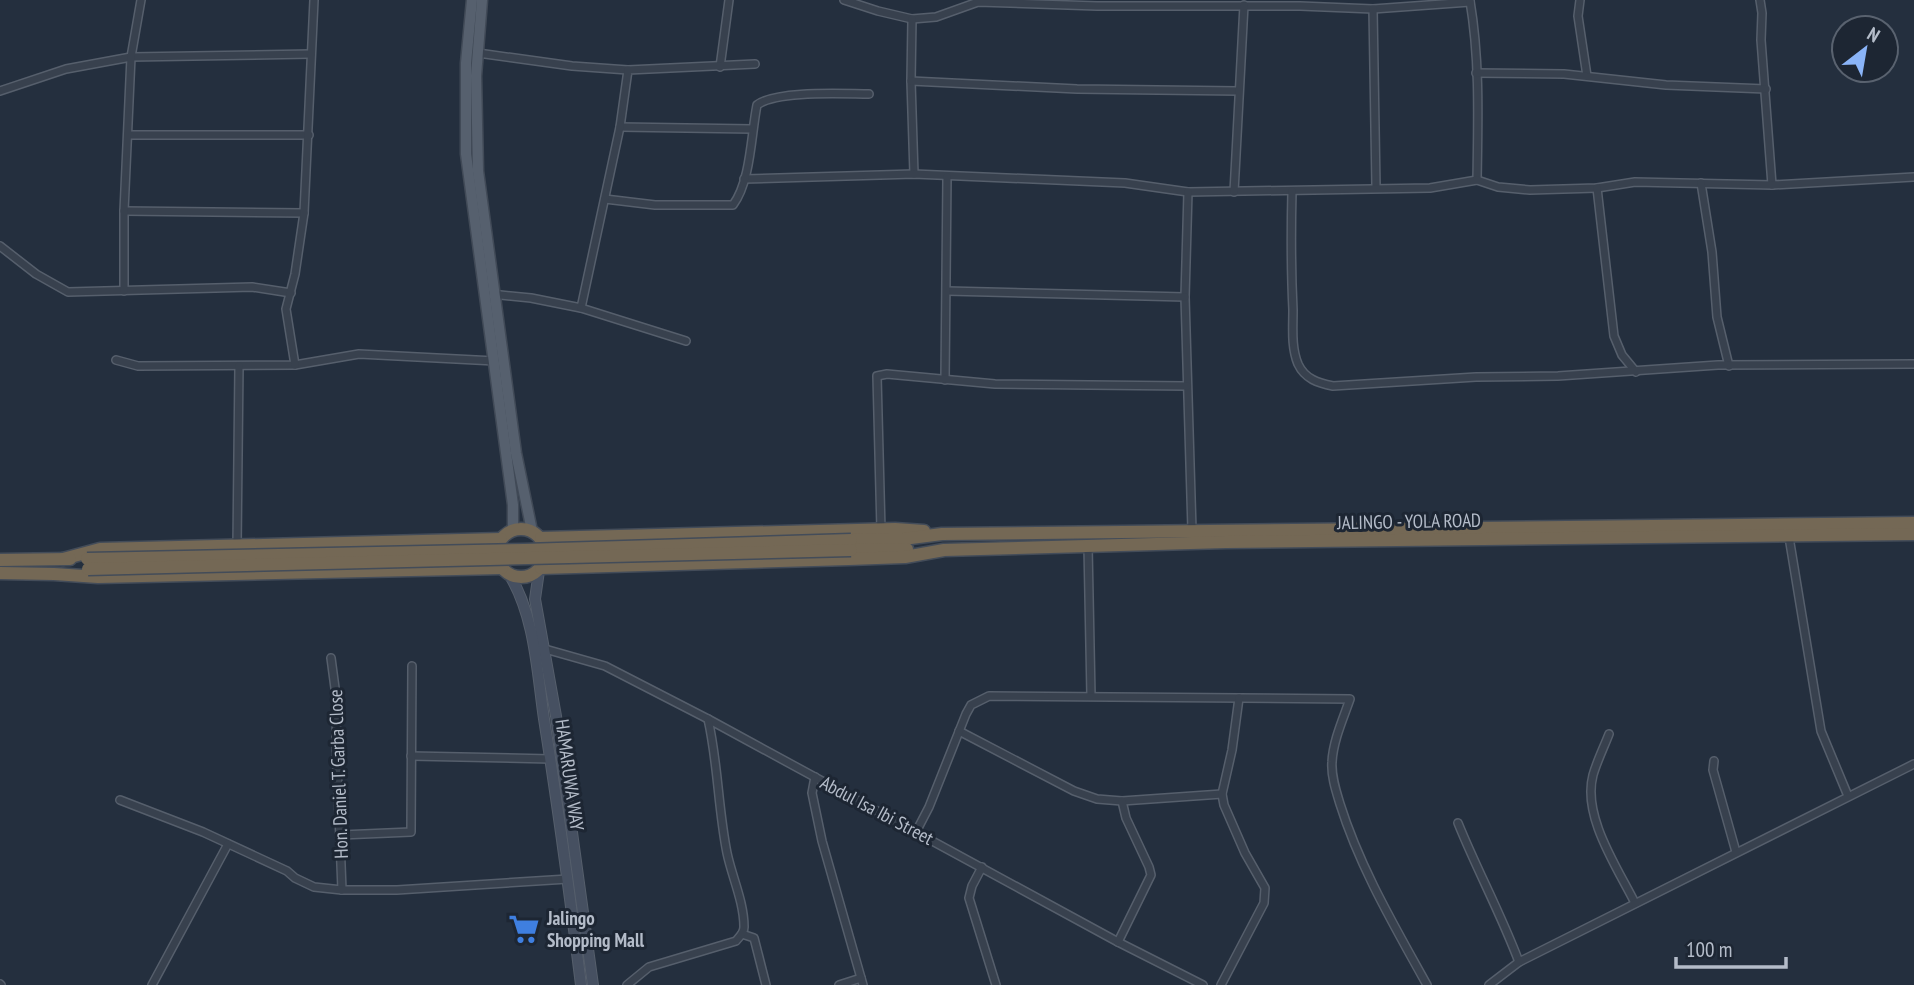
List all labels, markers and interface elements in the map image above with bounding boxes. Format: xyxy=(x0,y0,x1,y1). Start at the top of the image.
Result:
north arrow xyxy=(1830,14,1900,84)
text: N xyxy=(1863,21,1884,47)
street label: JALINGO - YOLA ROAD xyxy=(1336,508,1481,534)
street label: Hon. Daniel T. Garba Close xyxy=(323,689,353,859)
street label: HAMARUWA WAY xyxy=(550,718,590,833)
street label: Abdul Isa Ibi Street xyxy=(816,770,938,850)
place label: Jalingo Shopping Mall xyxy=(546,906,645,952)
supermarket icon: Jalingo Shopping Mall xyxy=(507,912,541,946)
scale bar xyxy=(1676,926,1786,970)
text: 100 m xyxy=(1686,936,1732,963)

